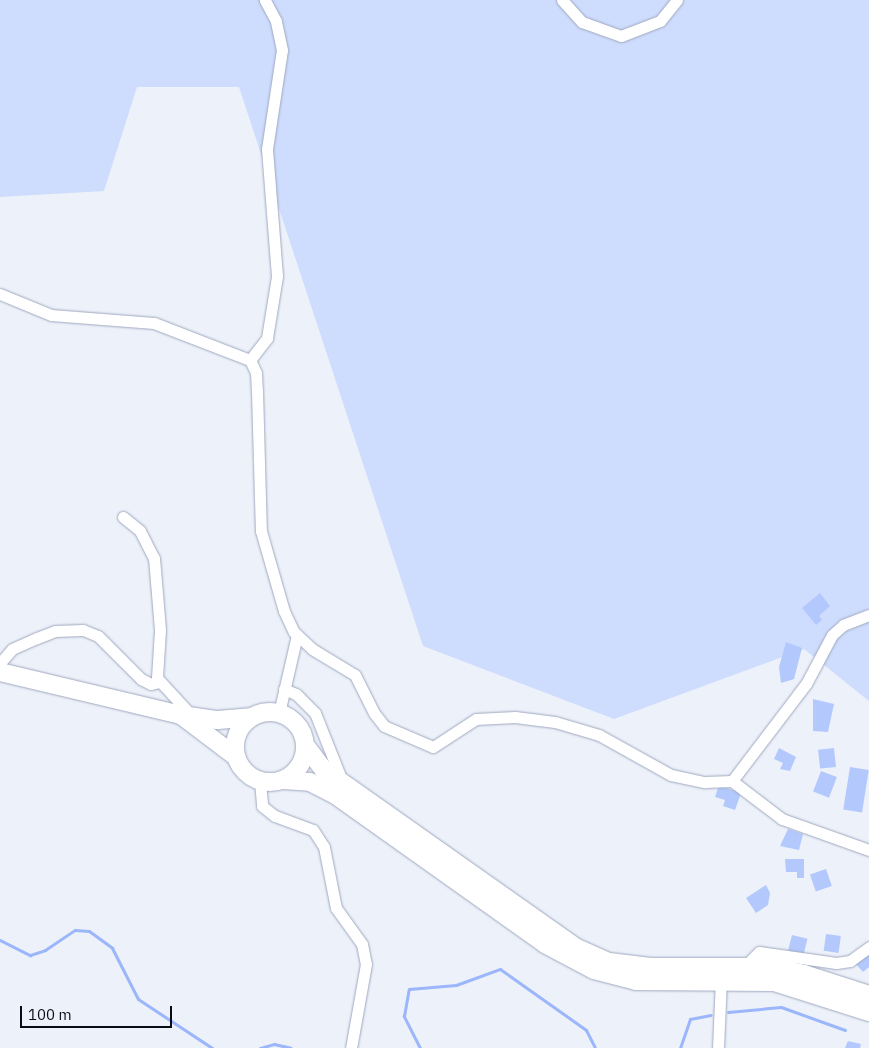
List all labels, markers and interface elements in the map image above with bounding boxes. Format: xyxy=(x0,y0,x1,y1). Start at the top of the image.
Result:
scale bar xyxy=(22,996,175,1028)
text: 100 m xyxy=(28,1005,72,1024)

